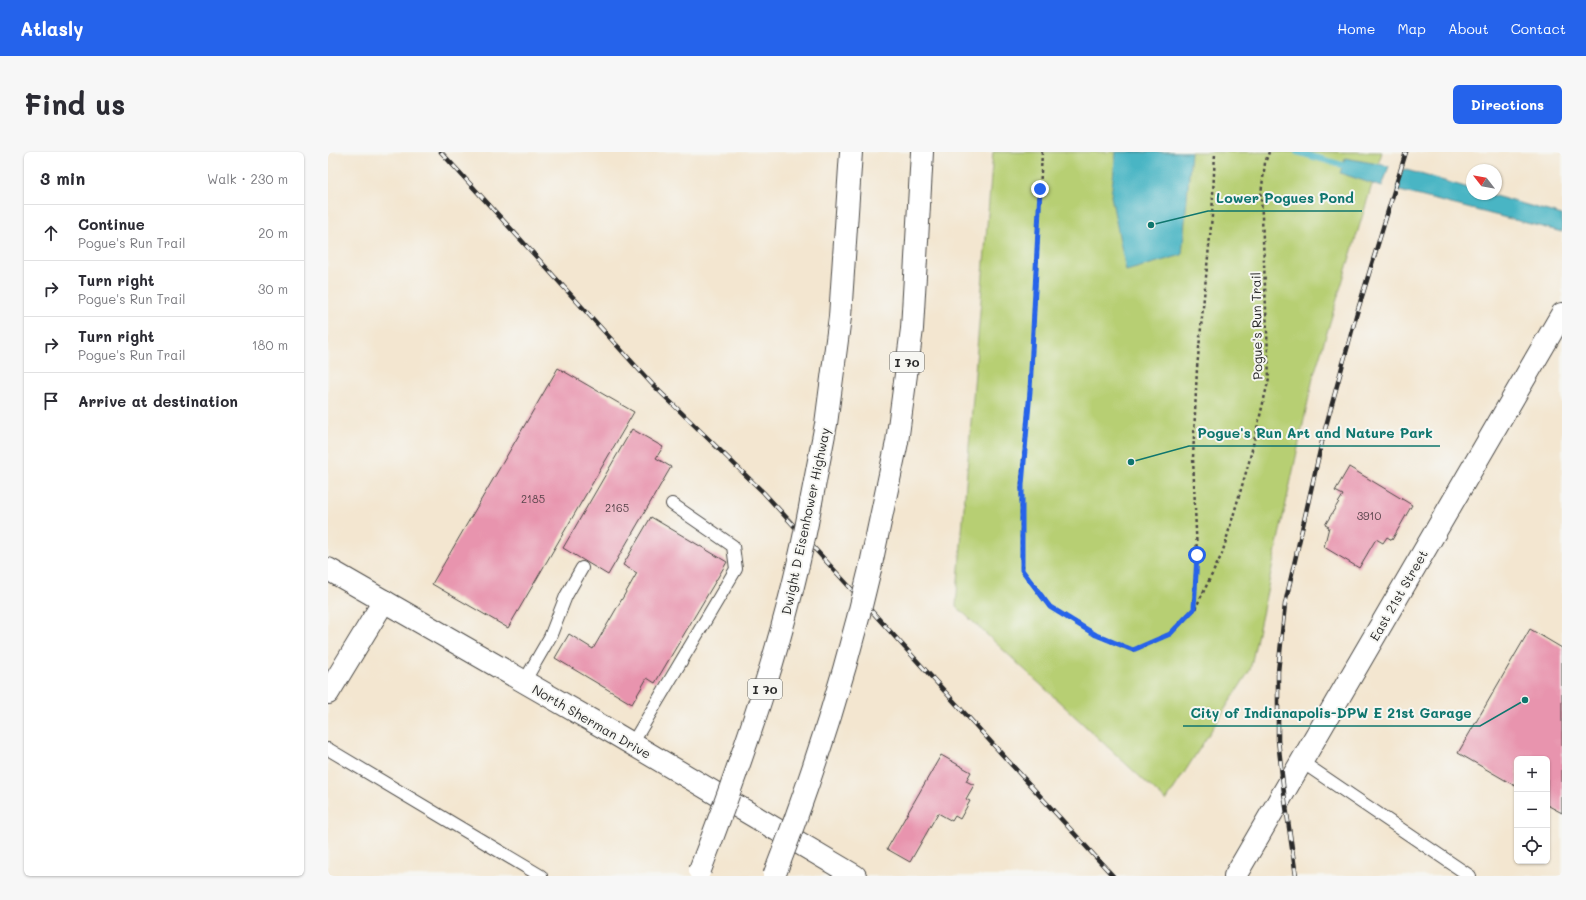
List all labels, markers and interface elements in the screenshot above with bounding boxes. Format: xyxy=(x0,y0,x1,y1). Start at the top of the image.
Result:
text: Atlasly xyxy=(20,16,83,41)
text: Home xyxy=(1337,19,1375,38)
text: Map xyxy=(1397,19,1426,38)
text: About xyxy=(1448,19,1489,38)
text: Contact xyxy=(1511,19,1566,38)
button: Directions xyxy=(1453,85,1562,124)
text: Find us xyxy=(24,86,125,122)
north arrow xyxy=(1466,164,1502,200)
text: 3 min xyxy=(40,167,85,189)
text: Walk · 230 m xyxy=(207,170,288,187)
route end xyxy=(1031,180,1049,198)
callout: Lower Pogues Pond xyxy=(1208,185,1362,211)
text: Lower Pogues Pond xyxy=(1216,188,1354,207)
text: Continue xyxy=(78,214,145,234)
icon: ahead xyxy=(40,222,62,244)
text: 20 m xyxy=(258,224,288,241)
text: Pogue's Run Trail xyxy=(78,234,186,251)
text: Turn right xyxy=(78,270,155,290)
street label: Pogue's Run Trail xyxy=(1247,272,1265,380)
icon: right xyxy=(40,278,62,300)
text: 30 m xyxy=(258,280,288,297)
text: Pogue's Run Trail xyxy=(78,290,186,307)
text: Turn right xyxy=(78,326,155,346)
icon: right xyxy=(40,334,62,356)
text: 180 m xyxy=(252,336,288,353)
text: Pogue's Run Trail xyxy=(78,346,186,363)
road number: I 70 xyxy=(890,352,924,372)
icon: arrive xyxy=(40,390,62,412)
text: Arrive at destination xyxy=(78,391,238,411)
callout: Pogue's Run Art and Nature Park xyxy=(1189,420,1440,446)
text: Pogue's Run Art and Nature Park xyxy=(1197,423,1433,442)
street label: Dwight D Eisenhower Highway xyxy=(777,426,833,616)
house number: 2185 xyxy=(521,491,545,506)
house number: 2165 xyxy=(605,500,629,515)
house number: 3910 xyxy=(1357,508,1382,523)
route start xyxy=(1188,546,1206,564)
street label: East 21st Street xyxy=(1365,546,1431,644)
road number: I 70 xyxy=(748,679,782,699)
street label: North Sherman Drive xyxy=(530,680,654,762)
callout: City of Indianapolis-DPW E 21st Garage xyxy=(1183,700,1480,726)
text: City of Indianapolis-DPW E 21st Garage xyxy=(1190,703,1472,722)
map controls xyxy=(1514,756,1550,864)
button: + xyxy=(1514,756,1550,792)
button: − xyxy=(1514,792,1550,828)
button: locate xyxy=(1514,828,1550,864)

